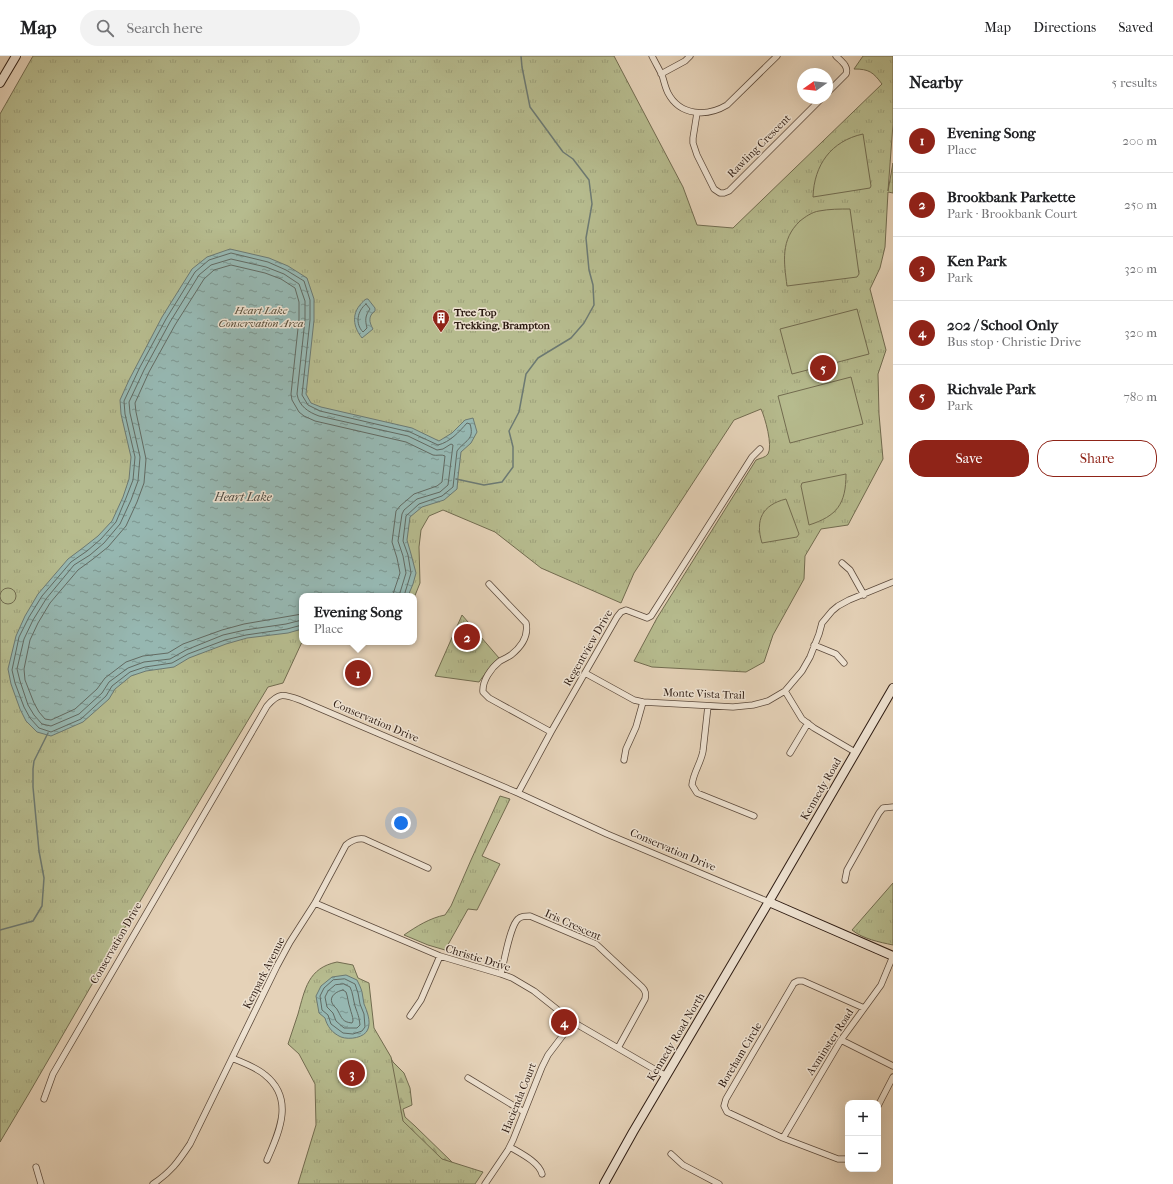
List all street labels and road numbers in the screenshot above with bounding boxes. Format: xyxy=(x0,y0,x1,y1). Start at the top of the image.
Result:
street label: Rawling Crescent xyxy=(725,112,793,180)
street label: Regentview Drive xyxy=(561,607,615,689)
street label: Monte Vista Trail xyxy=(663,686,745,702)
street label: Conservation Drive xyxy=(331,697,421,745)
street label: Kennedy Road xyxy=(798,755,845,823)
street label: Conservation Drive xyxy=(628,826,718,874)
street label: Conservation Drive xyxy=(87,899,145,986)
street label: Iris Crescent xyxy=(543,907,603,943)
street label: Kenpark Avenue xyxy=(240,934,288,1011)
street label: Christie Drive xyxy=(444,942,513,974)
street label: Kennedy Road North xyxy=(644,990,708,1084)
street label: Axminster Road xyxy=(803,1005,857,1079)
street label: Boreham Circle xyxy=(715,1020,765,1090)
street label: Hacienda Court xyxy=(499,1061,539,1135)

